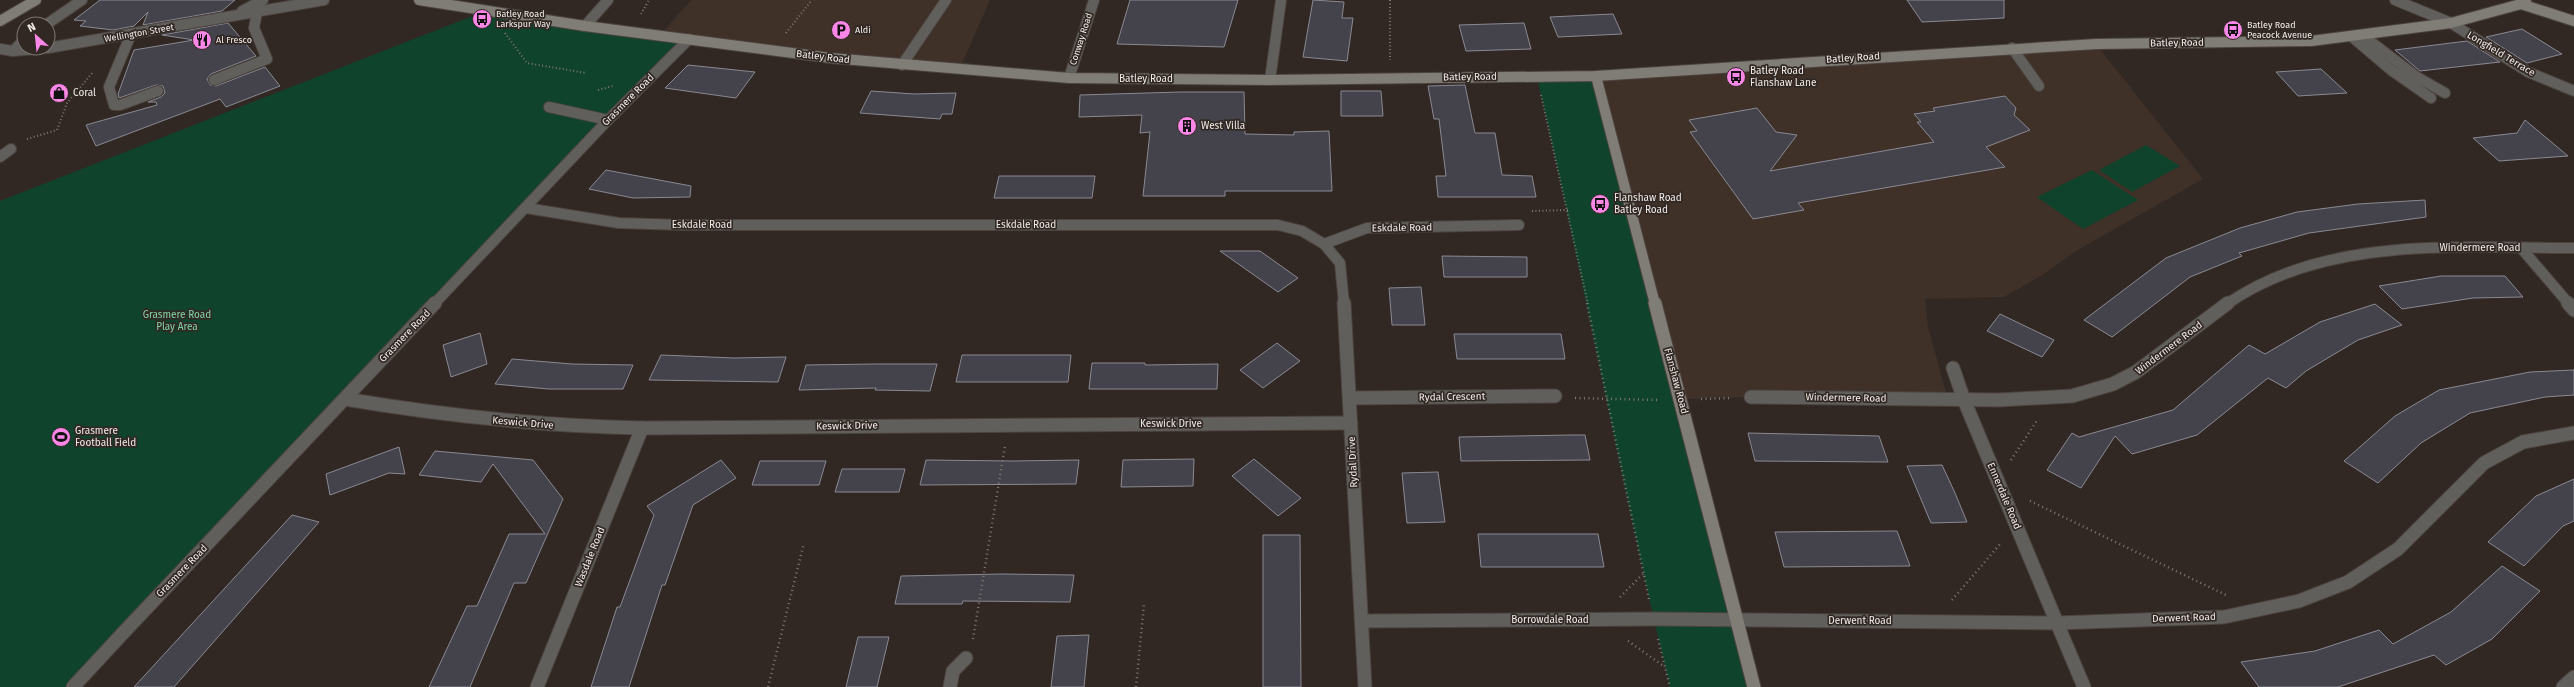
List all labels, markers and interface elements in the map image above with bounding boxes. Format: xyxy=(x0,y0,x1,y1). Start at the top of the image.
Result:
bus stop icon: Batley Road Larkspur Way xyxy=(471,8,493,30)
place label: Batley Road Larkspur Way xyxy=(496,9,551,29)
street label: Conway Road xyxy=(1068,12,1094,66)
north arrow xyxy=(16,16,56,56)
parking icon: Aldi xyxy=(830,19,852,41)
bus stop icon: Batley Road Peacock Avenue xyxy=(2222,19,2244,41)
text: N xyxy=(25,20,38,35)
place label: Batley Road Peacock Avenue xyxy=(2247,20,2312,40)
street label: Wellington Street xyxy=(103,22,175,44)
place label: Aldi xyxy=(855,25,871,35)
restaurant icon: Al Fresco xyxy=(191,29,213,51)
street label: Longfield Terrace xyxy=(2465,29,2537,79)
place label: Al Fresco xyxy=(216,35,252,45)
street label: Batley Road xyxy=(2150,37,2204,49)
street label: Batley Road xyxy=(795,48,851,66)
street label: Batley Road xyxy=(1826,50,1880,66)
place label: Batley Road Flanshaw Lane xyxy=(1750,65,1816,89)
bus stop icon: Batley Road Flanshaw Lane xyxy=(1725,66,1747,88)
street label: Batley Road xyxy=(1443,71,1497,83)
street label: Grasmere Road xyxy=(600,72,656,128)
street label: Batley Road xyxy=(1119,73,1173,85)
shop icon: Coral xyxy=(48,82,70,104)
place label: Coral xyxy=(73,87,96,99)
building icon: West Villa xyxy=(1176,115,1198,137)
place label: West Villa xyxy=(1201,120,1245,132)
place label: Flanshaw Road Batley Road xyxy=(1614,192,1682,216)
bus stop icon: Flanshaw Road Batley Road xyxy=(1589,193,1611,215)
street label: Eskdale Road xyxy=(672,219,732,231)
street label: Eskdale Road xyxy=(996,219,1056,231)
street label: Eskdale Road xyxy=(1372,221,1432,235)
street label: Windermere Road xyxy=(2440,242,2520,254)
street label: Grasmere Road xyxy=(377,307,433,365)
park label: Grasmere Road Play Area xyxy=(143,309,211,333)
street label: Windermere Road xyxy=(2133,319,2205,377)
street label: Flanshaw Road xyxy=(1661,347,1691,415)
street label: Rydal Crescent xyxy=(1419,390,1486,404)
street label: Windermere Road xyxy=(1805,391,1887,405)
street label: Keswick Drive xyxy=(492,414,554,432)
street label: Keswick Drive xyxy=(1140,418,1202,430)
street label: Keswick Drive xyxy=(816,419,878,433)
place label: Grasmere Football Field xyxy=(75,425,136,449)
sports icon: Grasmere Football Field xyxy=(50,426,72,448)
street label: Rydal Drive xyxy=(1346,436,1360,488)
street label: Ennerdale Road xyxy=(1985,461,2023,531)
street label: Wasdale Road xyxy=(573,525,607,589)
street label: Grasmere Road xyxy=(154,542,210,600)
street label: Derwent Road xyxy=(2152,611,2216,625)
street label: Borrowdale Road xyxy=(1511,614,1589,626)
street label: Derwent Road xyxy=(1828,615,1892,627)

